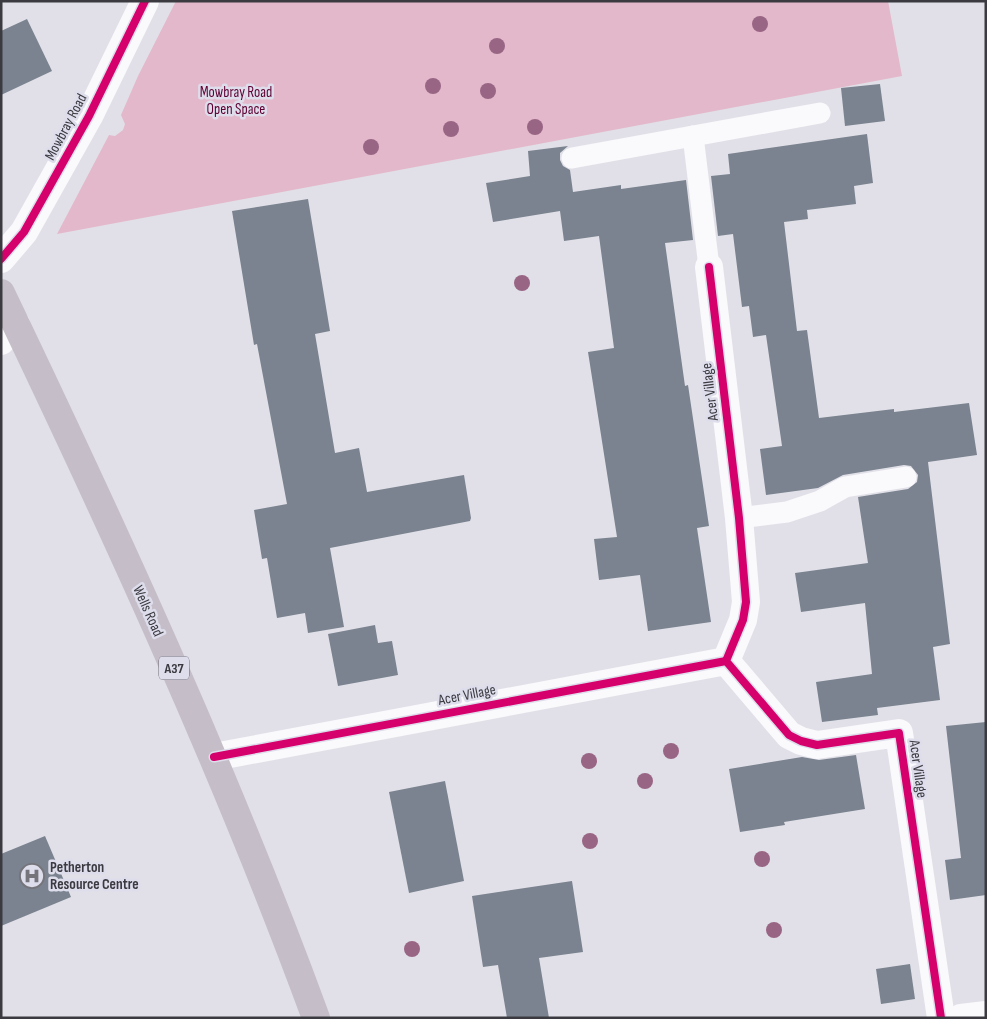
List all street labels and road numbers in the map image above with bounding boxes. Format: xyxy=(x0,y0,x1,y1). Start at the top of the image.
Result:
street label: Mowbray Road xyxy=(41,90,91,164)
street label: Acer Village xyxy=(697,362,723,423)
street label: Wells Road xyxy=(128,583,168,639)
road number: A37 xyxy=(159,656,189,680)
street label: Acer Village xyxy=(436,680,497,710)
street label: Acer Village xyxy=(904,738,931,799)

